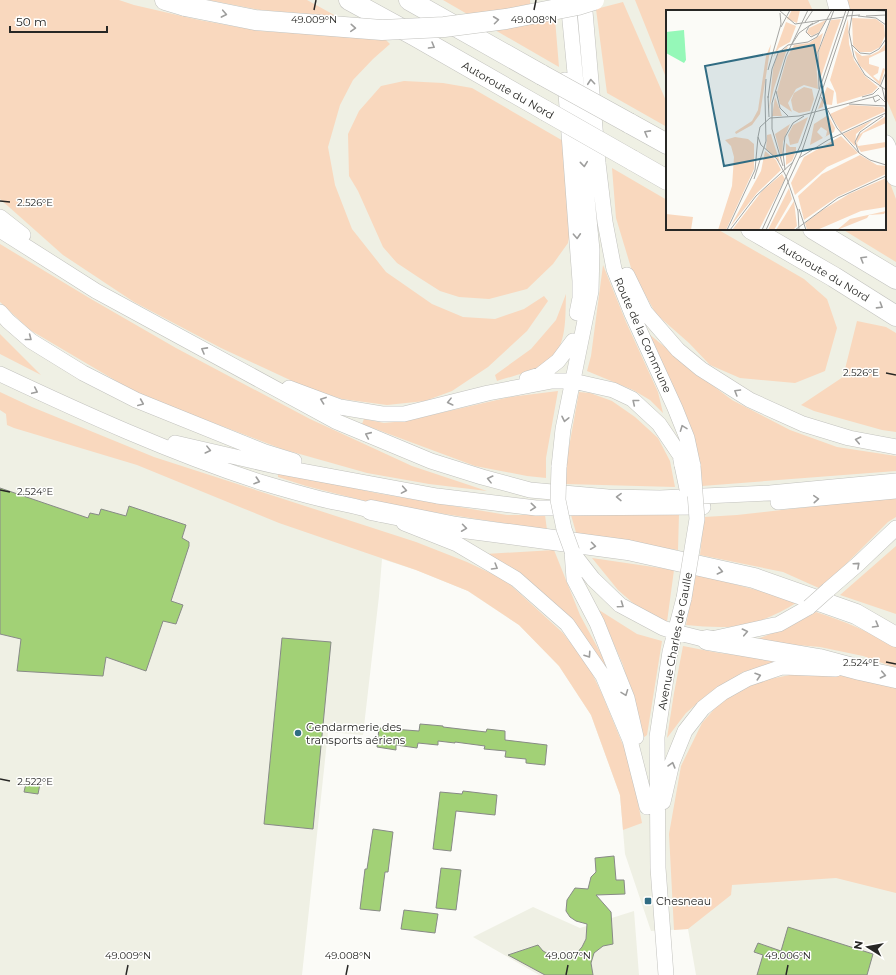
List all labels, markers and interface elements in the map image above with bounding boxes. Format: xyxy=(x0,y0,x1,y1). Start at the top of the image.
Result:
scale bar xyxy=(10,8,107,34)
one-way arrow xyxy=(221,9,227,18)
inset map xyxy=(666,10,886,230)
text: 49.009°N xyxy=(291,13,337,26)
text: 49.008°N xyxy=(511,13,557,26)
text: 50 m xyxy=(16,14,47,29)
one-way arrow xyxy=(493,16,499,25)
one-way arrow xyxy=(350,23,356,32)
one-way arrow xyxy=(428,42,435,49)
street label: Autoroute du Nord xyxy=(459,58,557,122)
one-way arrow xyxy=(586,79,595,85)
one-way arrow xyxy=(644,131,651,138)
one-way arrow xyxy=(579,161,588,167)
text: 2.526°E xyxy=(17,196,53,209)
one-way arrow xyxy=(573,233,581,239)
street label: Autoroute du Nord xyxy=(776,239,872,305)
one-way arrow xyxy=(860,256,867,263)
street label: Route de la Commune xyxy=(611,275,675,395)
one-way arrow xyxy=(876,302,883,309)
one-way arrow xyxy=(24,334,31,341)
one-way arrow xyxy=(200,347,208,355)
text: 2.526°E xyxy=(843,366,879,379)
one-way arrow xyxy=(31,386,39,394)
one-way arrow xyxy=(734,389,741,397)
one-way arrow xyxy=(320,397,327,405)
one-way arrow xyxy=(447,397,454,406)
one-way arrow xyxy=(138,398,145,406)
one-way arrow xyxy=(632,400,639,407)
one-way arrow xyxy=(561,416,569,422)
one-way arrow xyxy=(680,425,688,432)
one-way arrow xyxy=(365,432,372,440)
one-way arrow xyxy=(855,436,861,444)
one-way arrow xyxy=(205,446,211,454)
one-way arrow xyxy=(254,476,261,484)
one-way arrow xyxy=(487,476,494,484)
text: 2.524°E xyxy=(17,485,53,498)
one-way arrow xyxy=(401,486,407,494)
one-way arrow xyxy=(616,493,622,501)
one-way arrow xyxy=(813,495,819,504)
one-way arrow xyxy=(530,503,536,512)
one-way arrow xyxy=(461,523,467,532)
one-way arrow xyxy=(590,541,596,550)
one-way arrow xyxy=(491,562,498,569)
one-way arrow xyxy=(852,562,860,569)
one-way arrow xyxy=(717,566,723,574)
street label: Avenue Charles de Gaulle xyxy=(655,570,695,711)
one-way arrow xyxy=(617,600,624,607)
one-way arrow xyxy=(872,621,879,628)
one-way arrow xyxy=(742,629,749,637)
one-way arrow xyxy=(583,651,591,658)
text: 2.524°E xyxy=(843,656,879,669)
one-way arrow xyxy=(879,671,886,679)
one-way arrow xyxy=(754,672,761,680)
one-way arrow xyxy=(621,689,629,696)
place label: Gendarmerie des transports aériens xyxy=(306,720,406,747)
marker: Gendarmerie des transports aériens xyxy=(293,728,303,738)
one-way arrow xyxy=(667,762,676,769)
text: 2.522°E xyxy=(17,775,53,788)
place label: Chesneau xyxy=(656,894,711,908)
marker: Chesneau xyxy=(643,896,653,906)
north arrow xyxy=(848,927,888,967)
text: N xyxy=(850,939,866,951)
text: 49.009°N xyxy=(105,949,151,962)
text: 49.008°N xyxy=(325,949,371,962)
text: 49.007°N xyxy=(545,949,591,962)
text: 49.006°N xyxy=(765,949,811,962)

